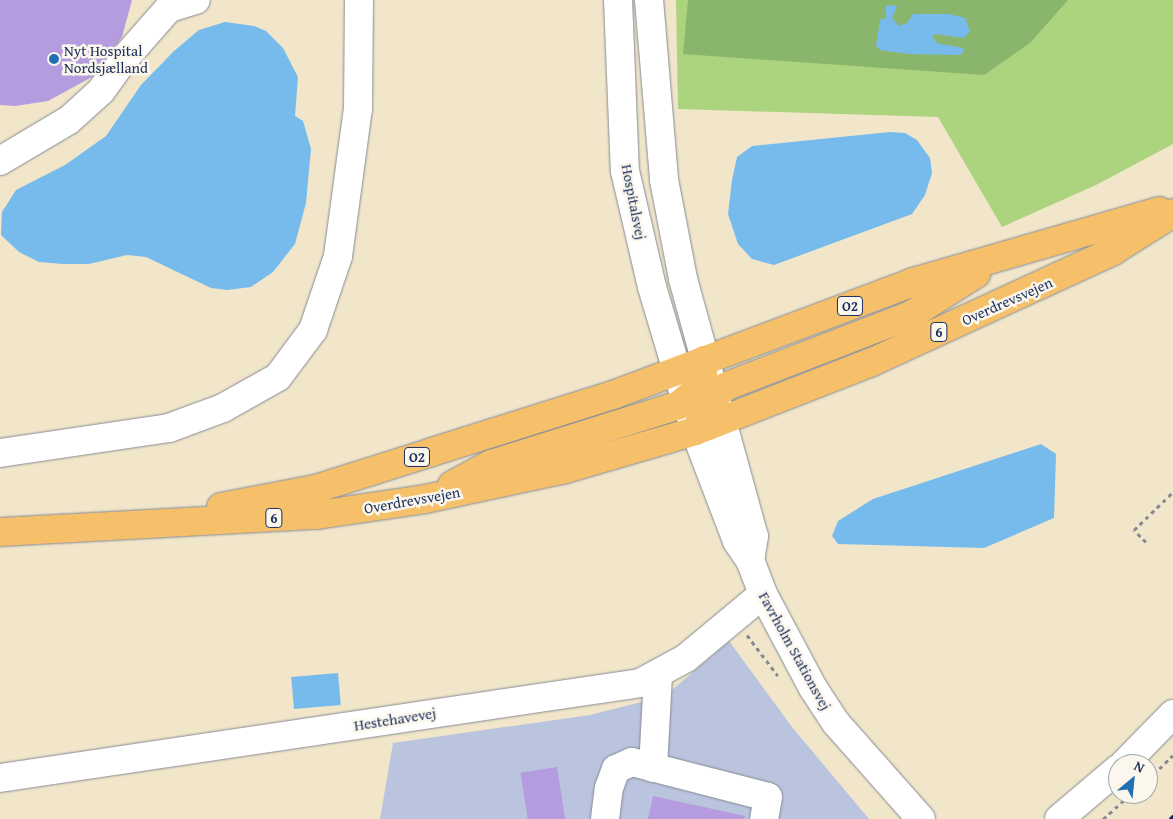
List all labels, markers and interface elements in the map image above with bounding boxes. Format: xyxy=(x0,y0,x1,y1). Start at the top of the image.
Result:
place label: Nyt Hospital Nordsjælland xyxy=(64,41,148,76)
marker: Nyt Hospital Nordsjælland xyxy=(48,53,60,65)
street label: Hospitalsvej xyxy=(618,163,650,241)
street label: Overdrevsvejen xyxy=(959,273,1055,329)
road number: O2 xyxy=(836,294,864,318)
road number: 6 xyxy=(930,321,948,344)
road number: O2 xyxy=(403,446,431,468)
street label: Overdrevsvejen xyxy=(362,483,462,517)
road number: 6 xyxy=(265,506,283,530)
street label: Favrholm Stationsvej xyxy=(755,589,835,713)
street label: Hestehavevej xyxy=(353,704,437,734)
north arrow xyxy=(1108,754,1158,804)
text: N xyxy=(1131,756,1148,778)

